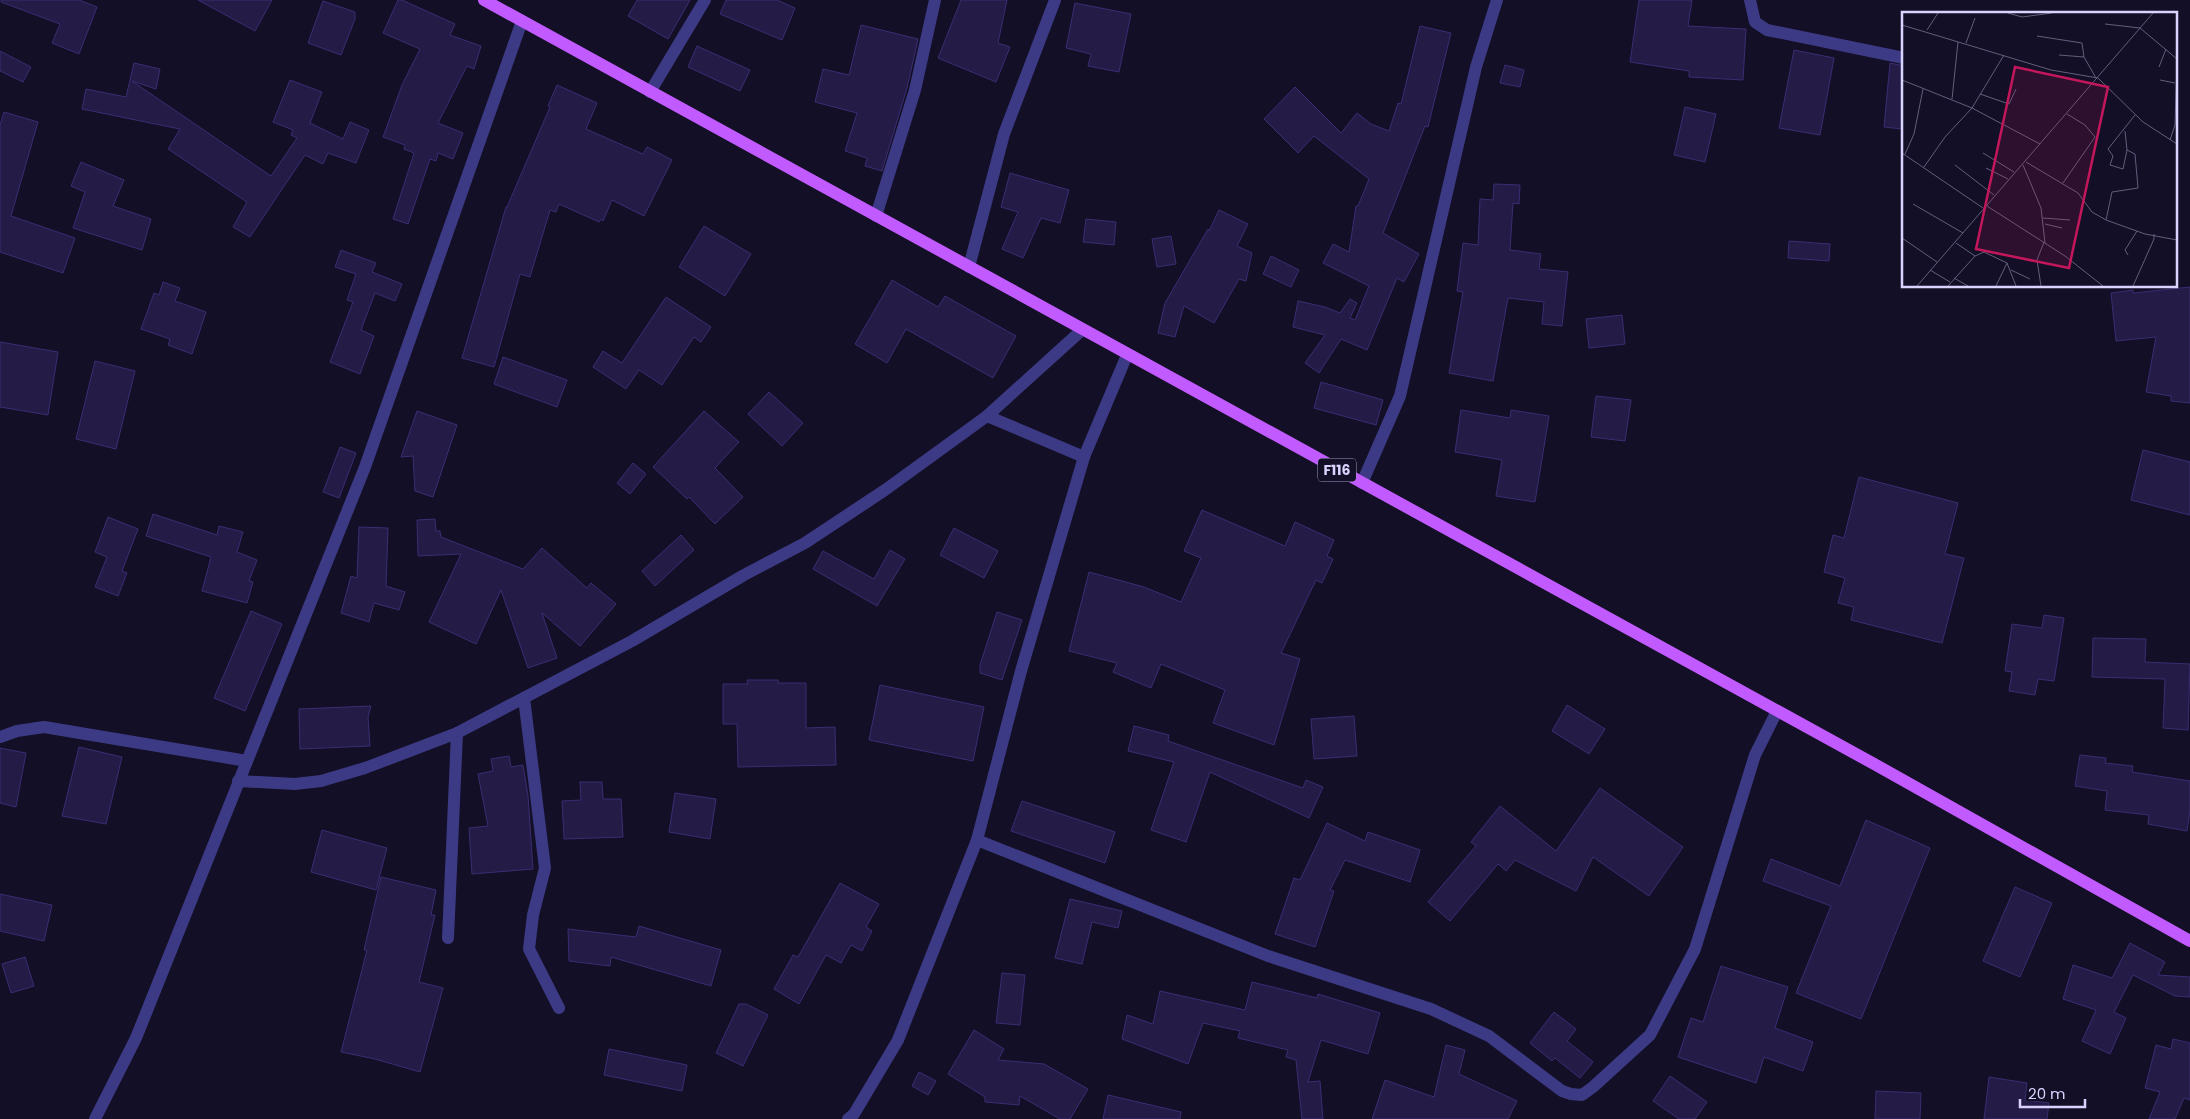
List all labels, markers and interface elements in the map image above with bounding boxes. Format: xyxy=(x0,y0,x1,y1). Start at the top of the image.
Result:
inset map xyxy=(1902,12,2178,288)
road number: F116 xyxy=(1318,458,1356,482)
scale bar xyxy=(2020,1076,2085,1108)
text: 20 m xyxy=(2028,1083,2066,1104)

